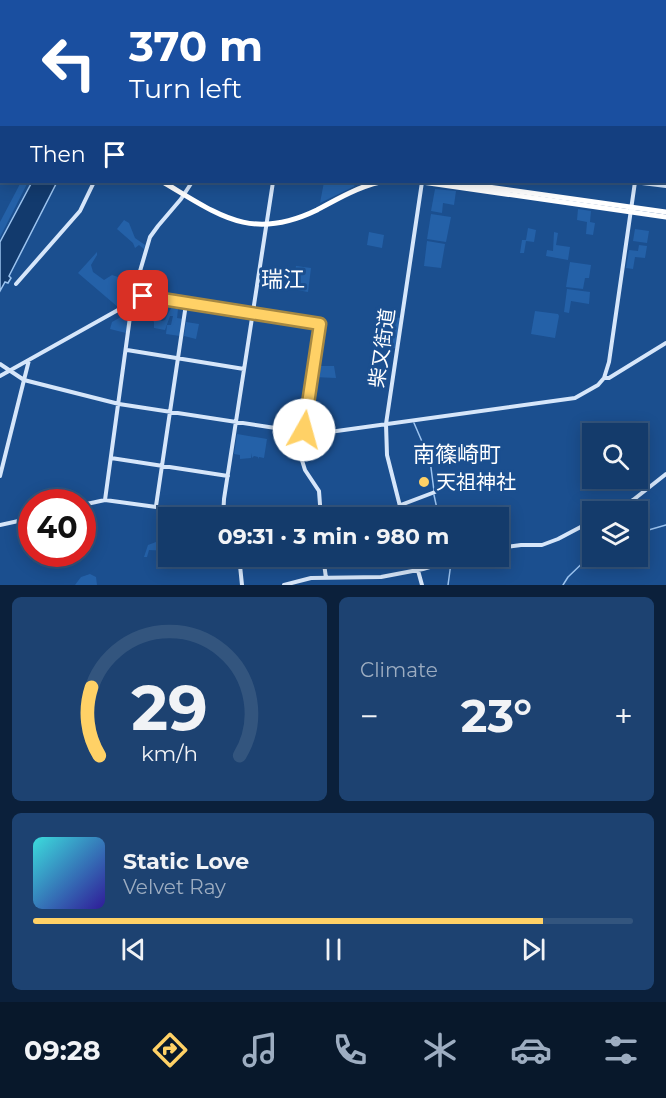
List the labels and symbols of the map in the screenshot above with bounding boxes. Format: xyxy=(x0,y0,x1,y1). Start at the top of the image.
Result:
district label: 瑞江 xyxy=(261,266,305,293)
pin xyxy=(117,270,168,321)
street label: 柴又街道 xyxy=(365,307,399,389)
position arrow xyxy=(272,398,336,462)
district label: 南篠崎町 xyxy=(413,441,501,468)
place label: 天祖神社 xyxy=(436,470,516,494)
marker: 天祖神社 xyxy=(417,475,431,489)
speed limit sign: 40 xyxy=(18,489,96,567)

